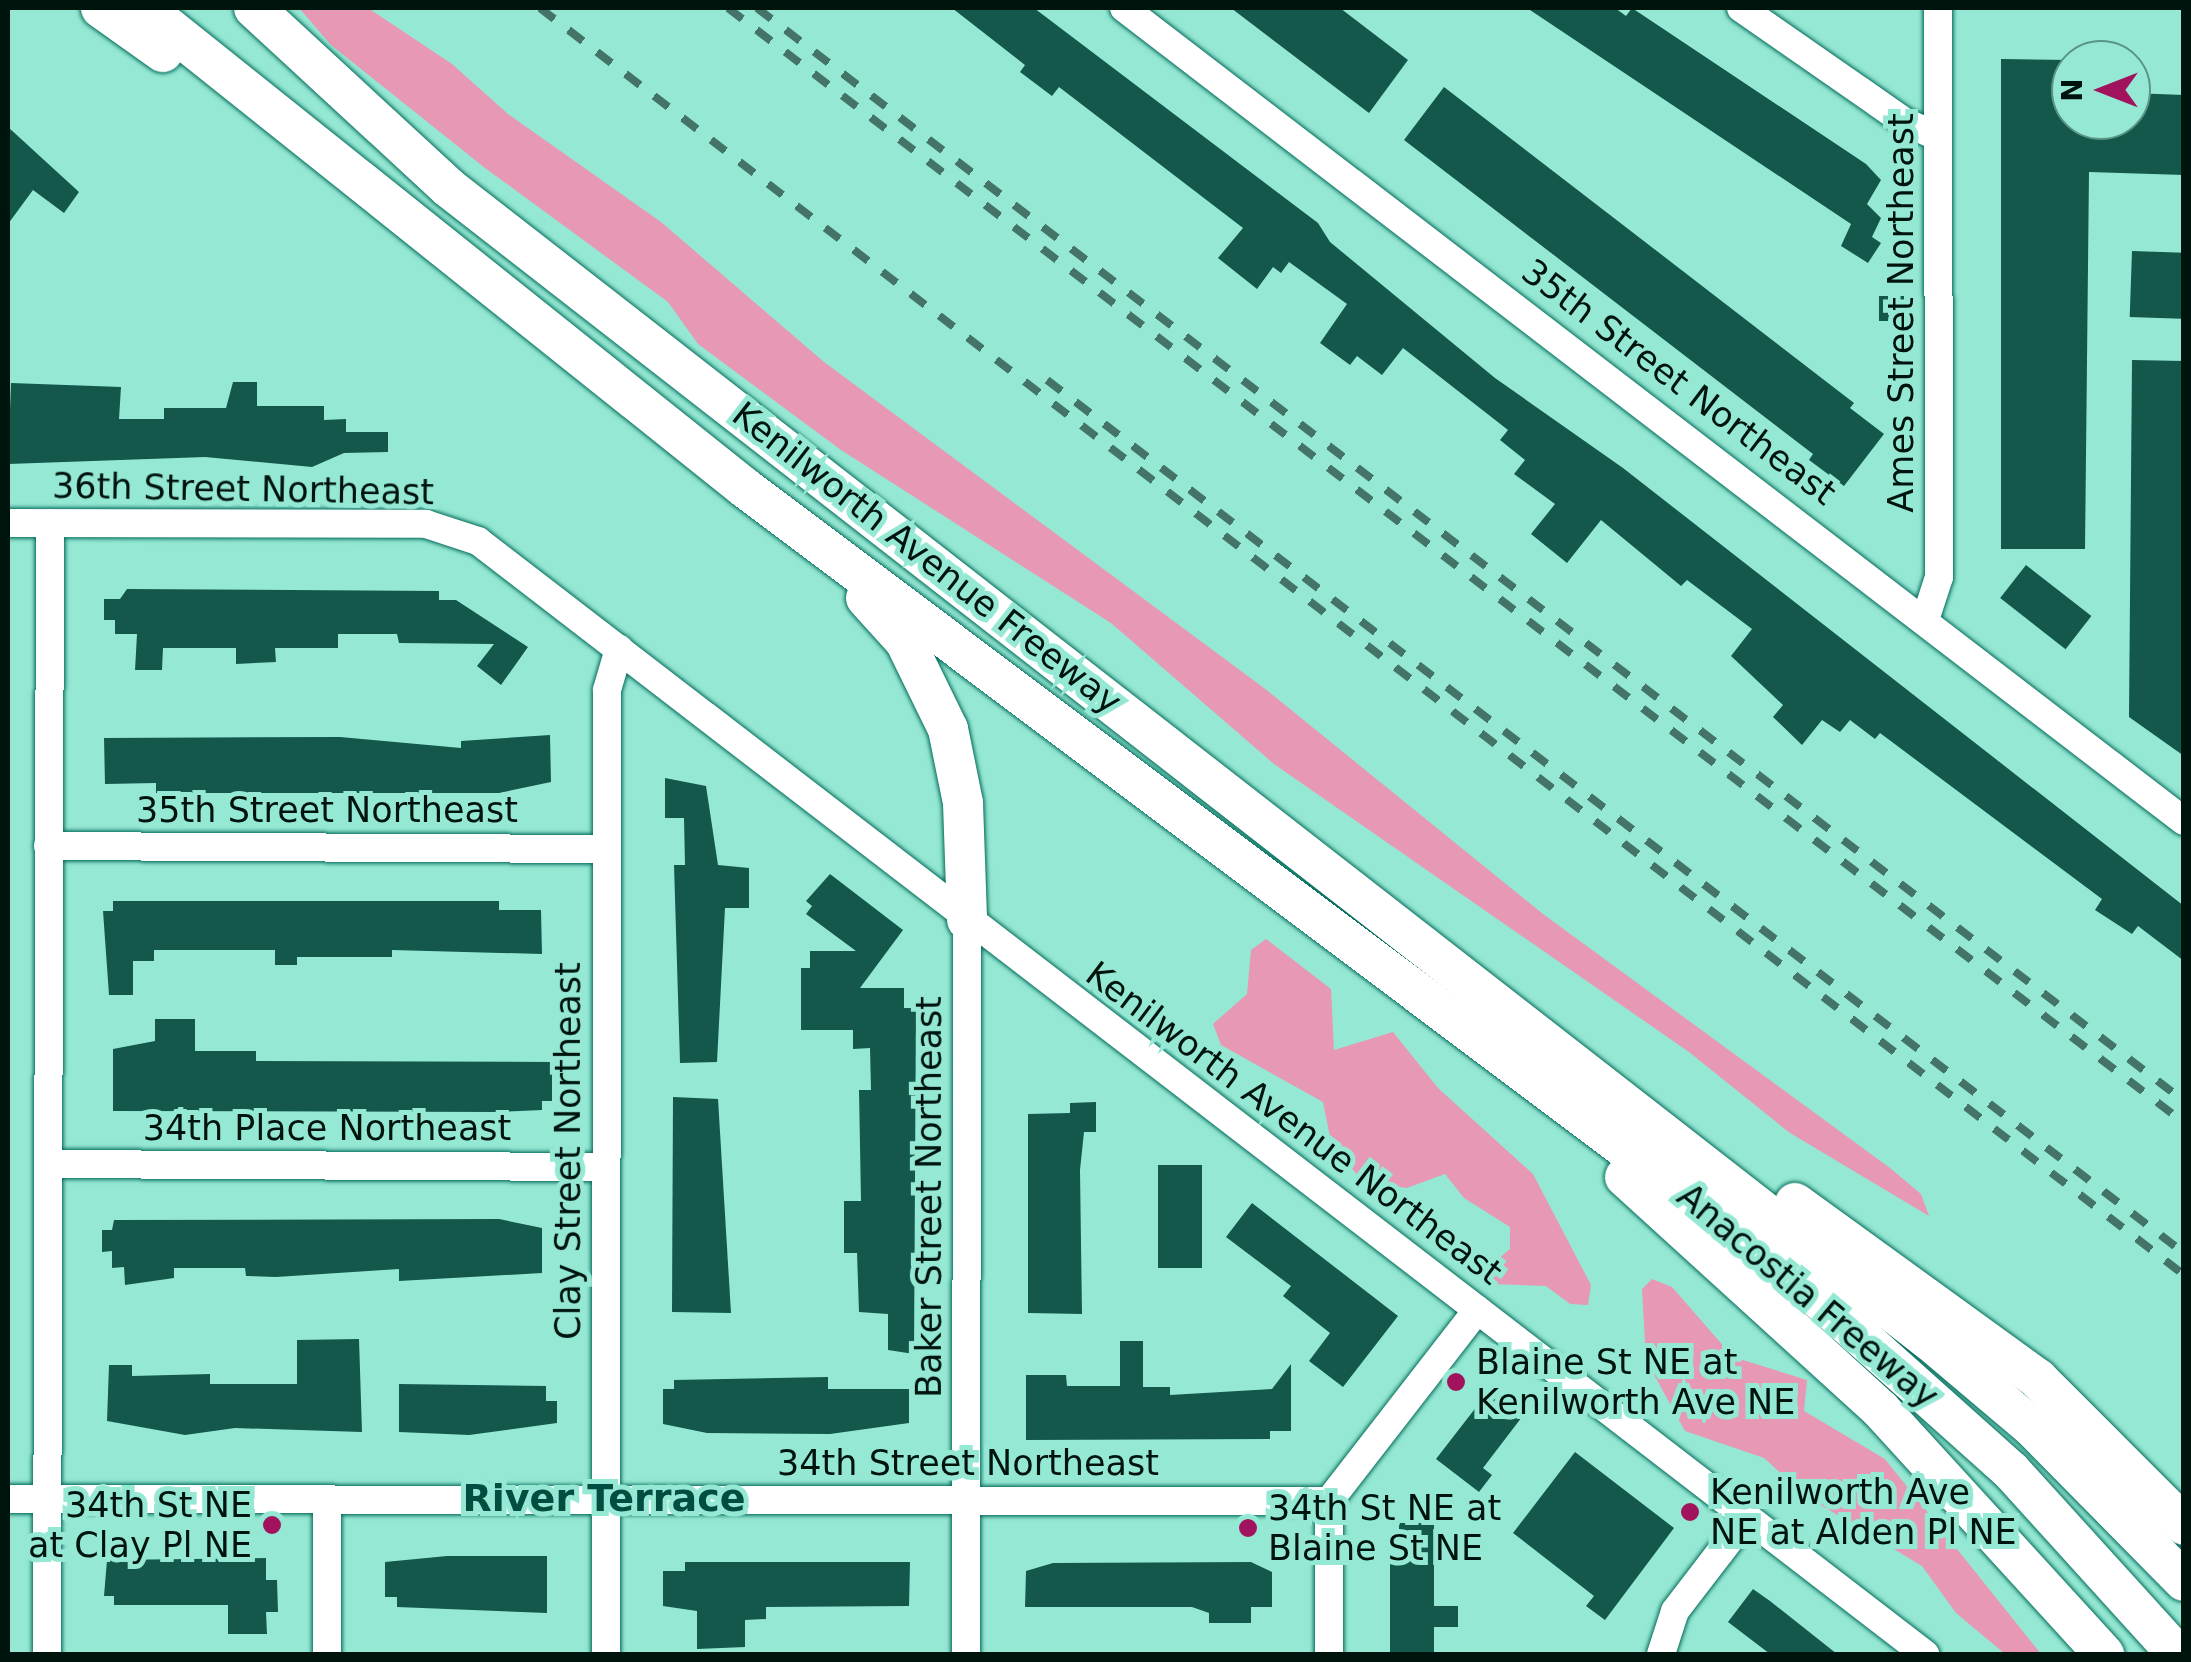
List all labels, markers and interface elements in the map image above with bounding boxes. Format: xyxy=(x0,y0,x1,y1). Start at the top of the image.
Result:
north arrow xyxy=(2051,40,2151,140)
text: N xyxy=(2056,78,2089,102)
street label: Ames Street Northeast xyxy=(1880,113,1922,513)
street label: 35th Street Northeast xyxy=(1514,250,1844,514)
street label: Kenilworth Avenue Freeway xyxy=(724,393,1130,723)
street label: 36th Street Northeast xyxy=(52,465,434,513)
street label: 35th Street Northeast xyxy=(136,789,518,831)
street label: Kenilworth Avenue Northeast xyxy=(1078,953,1510,1293)
street label: Clay Street Northeast xyxy=(547,962,589,1340)
street label: Baker Street Northeast xyxy=(908,996,950,1398)
street label: 34th Place Northeast xyxy=(143,1107,511,1149)
street label: Anacostia Freeway xyxy=(1669,1175,1947,1417)
place label: Blaine St NE at Kenilworth Ave NE xyxy=(1476,1341,1795,1423)
marker: Blaine St NE at Kenilworth Ave NE xyxy=(1445,1371,1467,1393)
street label: 34th Street Northeast xyxy=(777,1442,1159,1484)
place label: Kenilworth Ave NE at Alden Pl NE xyxy=(1710,1471,2017,1553)
district label: River Terrace xyxy=(463,1476,745,1522)
place label: 34th St NE at Clay Pl NE xyxy=(28,1484,252,1566)
place label: 34th St NE at Blaine St NE xyxy=(1268,1487,1501,1569)
marker: Kenilworth Ave NE at Alden Pl NE xyxy=(1679,1501,1701,1523)
marker: 34th St NE at Clay Pl NE xyxy=(261,1514,283,1536)
marker: 34th St NE at Blaine St NE xyxy=(1237,1517,1259,1539)

